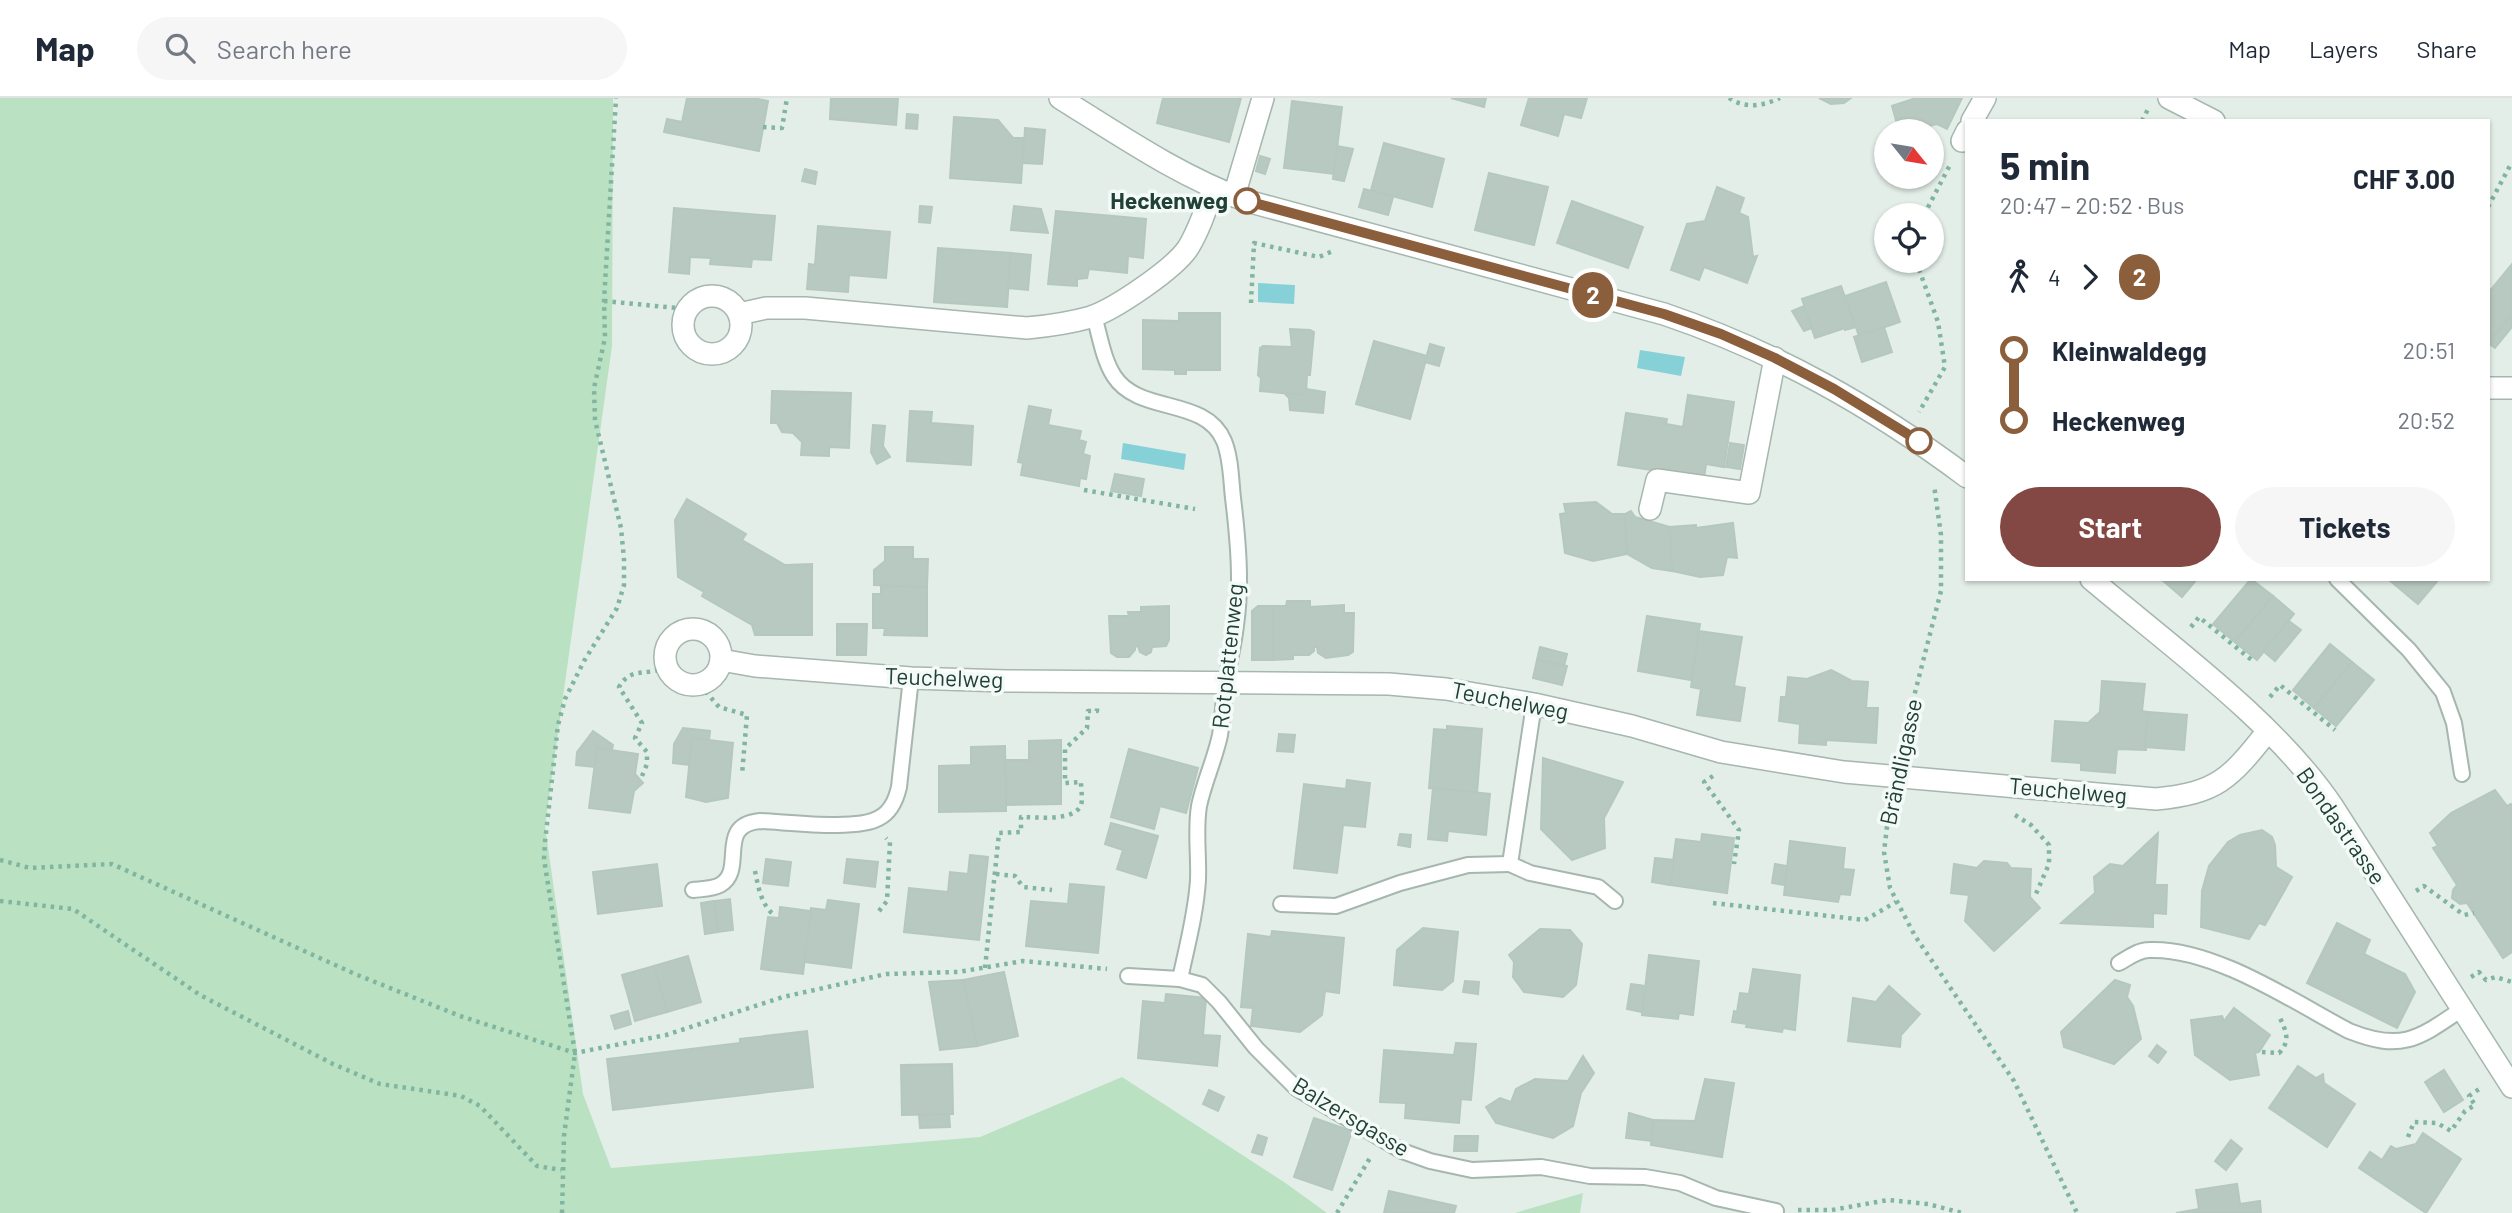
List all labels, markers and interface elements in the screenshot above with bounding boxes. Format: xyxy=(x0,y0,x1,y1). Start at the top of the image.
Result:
search box xyxy=(137,17,627,80)
text: Map xyxy=(35,28,95,68)
icon: search xyxy=(161,29,199,67)
text: Search here xyxy=(217,33,352,64)
text: Map xyxy=(2228,34,2271,63)
text: Layers xyxy=(2309,34,2378,63)
text: Share xyxy=(2416,34,2477,63)
north arrow xyxy=(1874,119,1944,189)
map controls xyxy=(1874,119,1944,273)
text: 5 min xyxy=(2000,142,2090,188)
text: CHF 3.00 xyxy=(2353,163,2455,194)
place label: Heckenweg xyxy=(1110,186,1228,214)
marker: Heckenweg xyxy=(1234,188,1260,214)
text: 20:47 – 20:52 · Bus xyxy=(2000,191,2184,219)
button: locate xyxy=(1874,203,1944,273)
icon: walk xyxy=(2000,258,2038,296)
icon: forward xyxy=(2071,258,2109,296)
text: 2 xyxy=(2133,262,2146,291)
text: 4 xyxy=(2048,263,2061,291)
line badge: 2 xyxy=(1570,272,1616,318)
text: 2 xyxy=(1586,280,1600,309)
text: Kleinwaldegg xyxy=(2052,335,2207,366)
text: 20:51 xyxy=(2403,336,2455,364)
text: Heckenweg xyxy=(2052,405,2185,436)
text: 20:52 xyxy=(2398,406,2455,434)
unlabelled marker xyxy=(1906,428,1932,454)
button: Start xyxy=(2000,487,2221,567)
button: Tickets xyxy=(2235,487,2455,567)
street label: Rotplattenweg xyxy=(1205,582,1249,730)
street label: Teuchelweg xyxy=(884,661,1004,693)
street label: Teuchelweg xyxy=(1449,675,1571,725)
street label: Brändligasse xyxy=(1873,696,1927,828)
street label: Bondastrasse xyxy=(2291,761,2393,890)
street label: Teuchelweg xyxy=(2008,771,2128,809)
street label: Balzersgasse xyxy=(1288,1070,1415,1162)

